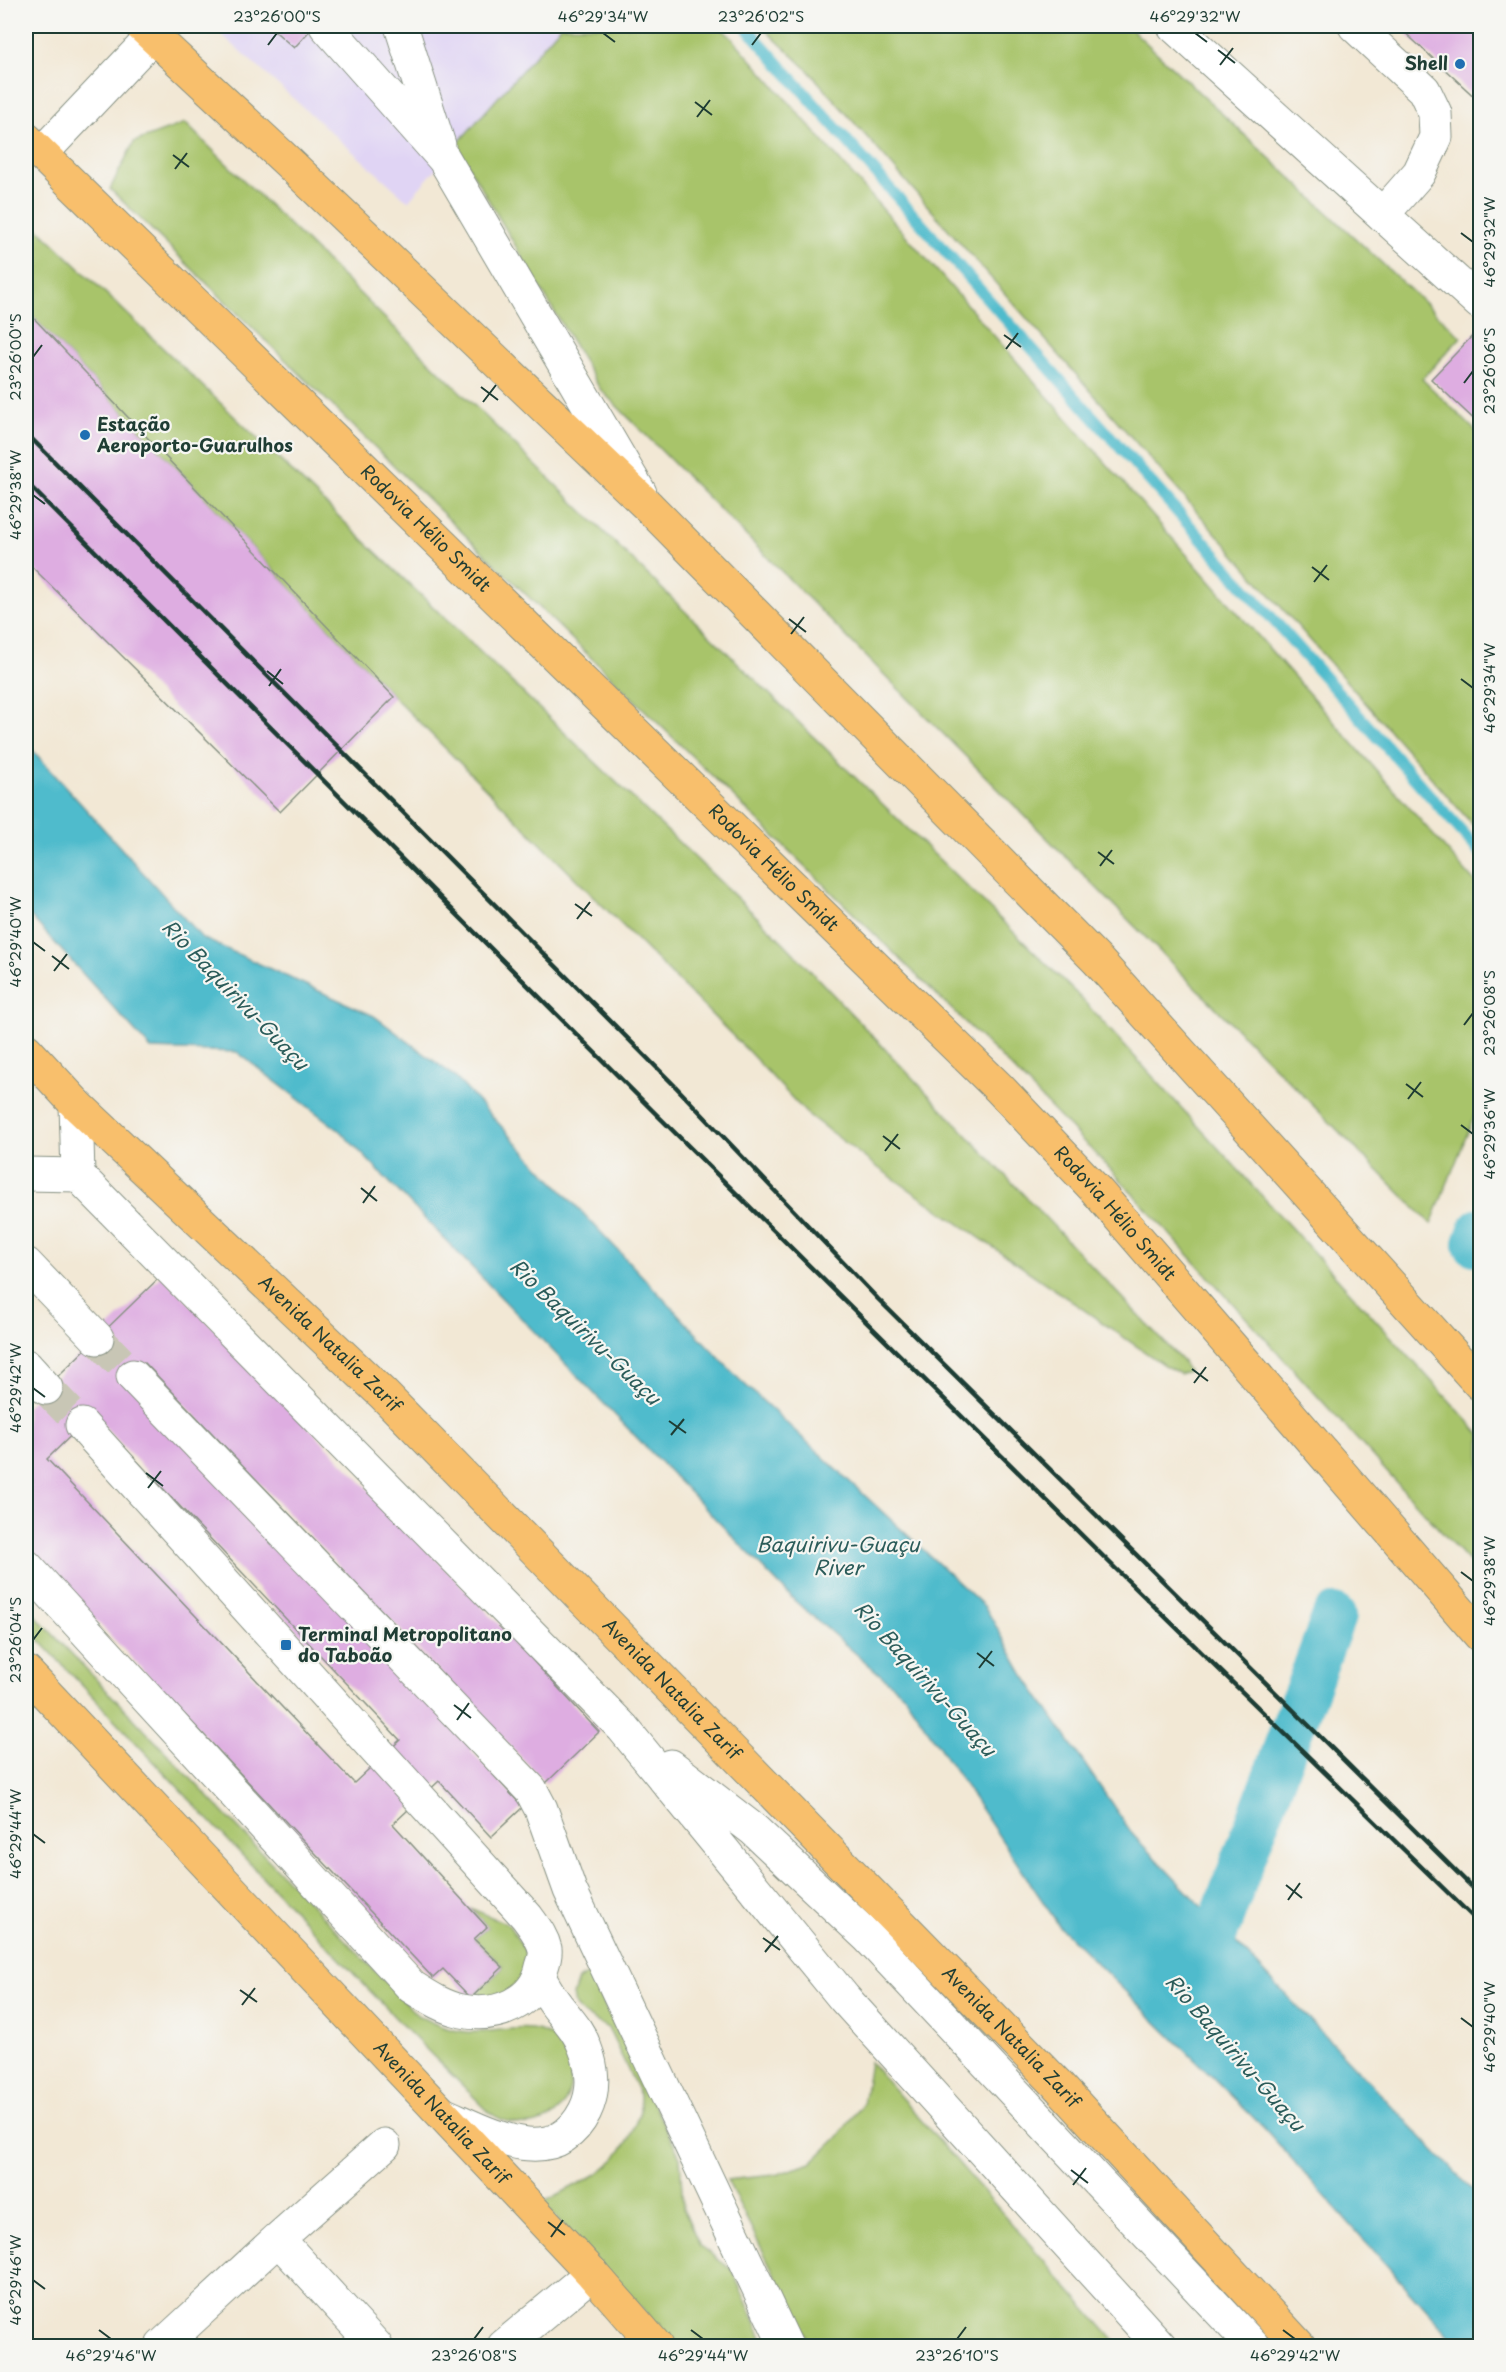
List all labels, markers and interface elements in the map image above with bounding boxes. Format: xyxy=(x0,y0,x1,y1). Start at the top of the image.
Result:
text: 23°26'00"S xyxy=(233,4,321,27)
text: 46°29'34"W xyxy=(558,4,649,27)
text: 23°26'02"S xyxy=(718,4,804,27)
text: 46°29'32"W xyxy=(1150,4,1241,27)
place label: Shell xyxy=(1405,49,1448,76)
marker: Shell xyxy=(1453,57,1467,71)
text: 46°29'32"W xyxy=(1477,196,1500,287)
text: 23°26'00"S xyxy=(3,313,26,401)
text: 23°26'06"S xyxy=(1477,327,1500,415)
place label: Estação Aeroporto-Guarulhos xyxy=(96,410,293,458)
marker: Estação Aeroporto-Guarulhos xyxy=(78,428,92,442)
text: 46°29'38"W xyxy=(3,449,26,540)
street label: Rodovia Hélio Smidt xyxy=(355,457,498,598)
text: 46°29'34"W xyxy=(1477,642,1500,733)
street label: Rodovia Hélio Smidt xyxy=(703,797,846,937)
text: 46°29'40"W xyxy=(3,896,26,988)
water label: Rio Baquirivu-Guaçu xyxy=(156,912,317,1077)
text: 23°26'08"S xyxy=(1477,970,1500,1056)
text: 46°29'36"W xyxy=(1477,1088,1500,1180)
street label: Rodovia Hélio Smidt xyxy=(1048,1139,1184,1286)
water label: Rio Baquirivu-Guaçu xyxy=(504,1251,669,1412)
street label: Avenida Natalia Zarif xyxy=(253,1268,410,1419)
text: 46°29'42"W xyxy=(3,1342,26,1433)
water label: Baquirivu-Guaçu River xyxy=(757,1529,921,1582)
text: 46°29'38"W xyxy=(1477,1535,1500,1626)
water label: Rio Baquirivu-Guaçu xyxy=(848,1594,1005,1763)
text: 23°26'04"S xyxy=(3,1597,26,1683)
street label: Avenida Natalia Zarif xyxy=(597,1612,749,1767)
place label: Terminal Metropolitano do Taboão xyxy=(298,1620,512,1668)
marker: Terminal Metropolitano do Taboão xyxy=(279,1638,293,1652)
text: 46°29'44"W xyxy=(3,1788,26,1879)
street label: Avenida Natalia Zarif xyxy=(937,1959,1089,2115)
water label: Rio Baquirivu-Guaçu xyxy=(1159,1967,1313,2138)
text: 46°29'40"W xyxy=(1477,1981,1500,2073)
street label: Avenida Natalia Zarif xyxy=(368,2034,518,2191)
text: 46°29'46"W xyxy=(3,2234,26,2325)
text: 46°29'46"W xyxy=(66,2343,157,2366)
text: 23°26'08"S xyxy=(431,2343,517,2366)
text: 46°29'44"W xyxy=(658,2343,749,2366)
text: 23°26'10"S xyxy=(915,2343,999,2366)
text: 46°29'42"W xyxy=(1250,2343,1341,2366)

